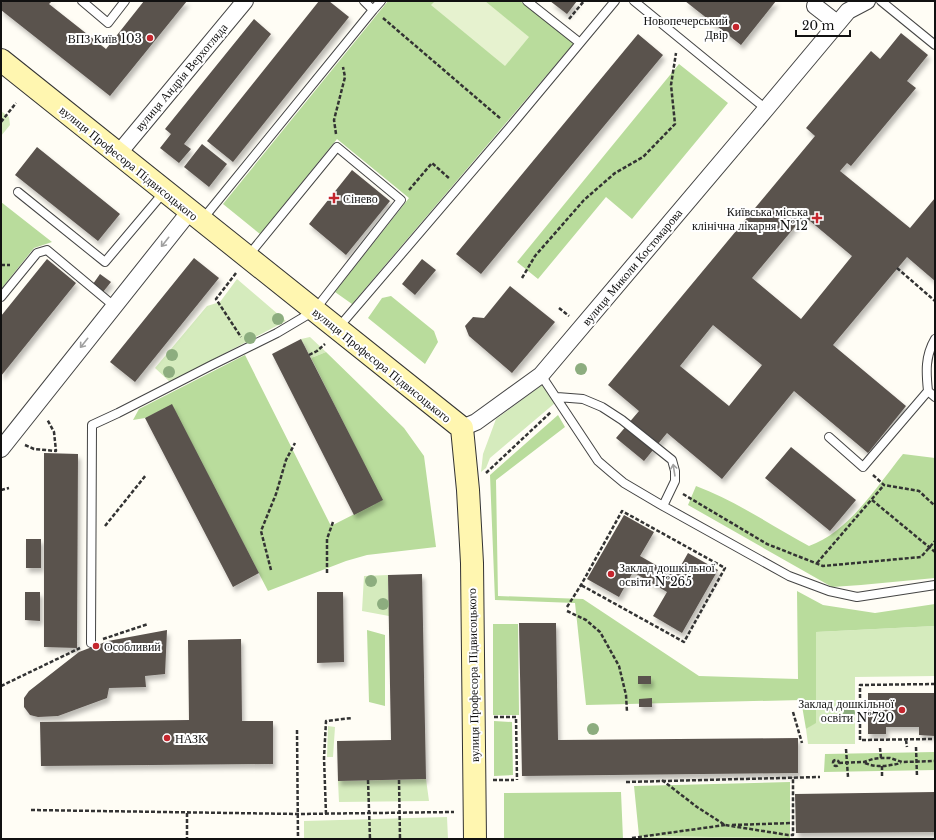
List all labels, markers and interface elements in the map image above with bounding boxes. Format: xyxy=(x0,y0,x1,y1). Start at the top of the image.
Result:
scale bar xyxy=(796,12,850,38)
place label: Новопечерський Двір xyxy=(643,13,729,42)
text: 20 m xyxy=(802,18,834,33)
street label: вулиця Андрія Верхогляда xyxy=(131,20,231,134)
marker: Новопечерський Двір xyxy=(731,22,741,32)
place label: ВПЗ Київ 103 xyxy=(68,31,142,46)
marker: ВПЗ Київ 103 xyxy=(145,33,155,43)
street label: вулиця Професора Підвисоцького xyxy=(57,102,201,224)
place label: Сінево xyxy=(343,191,378,206)
marker: Сінево xyxy=(328,192,340,204)
place label: Київська міська клінічна лікарня №12 xyxy=(692,204,809,233)
street label: вулиця Миколи Костомарова xyxy=(579,205,686,329)
marker: Київська міська клінічна лікарня №12 xyxy=(811,212,823,224)
one-way arrow xyxy=(161,236,170,247)
street label: вулиця Професора Підвисоцького xyxy=(310,304,454,426)
one-way arrow xyxy=(80,338,89,349)
one-way arrow xyxy=(670,463,678,476)
place label: Заклад дошкільної освіти №265 xyxy=(619,560,715,589)
marker: Заклад дошкільної освіти №265 xyxy=(606,569,616,579)
street label: вулиця Професора Підвисоцького xyxy=(464,588,482,762)
place label: Особливий xyxy=(104,639,161,654)
marker: Особливий xyxy=(91,641,101,651)
place label: Заклад дошкільної освіти №720 xyxy=(798,696,895,725)
marker: Заклад дошкільної освіти №720 xyxy=(897,705,907,715)
place label: НАЗК xyxy=(175,731,207,746)
marker: НАЗК xyxy=(162,733,172,743)

